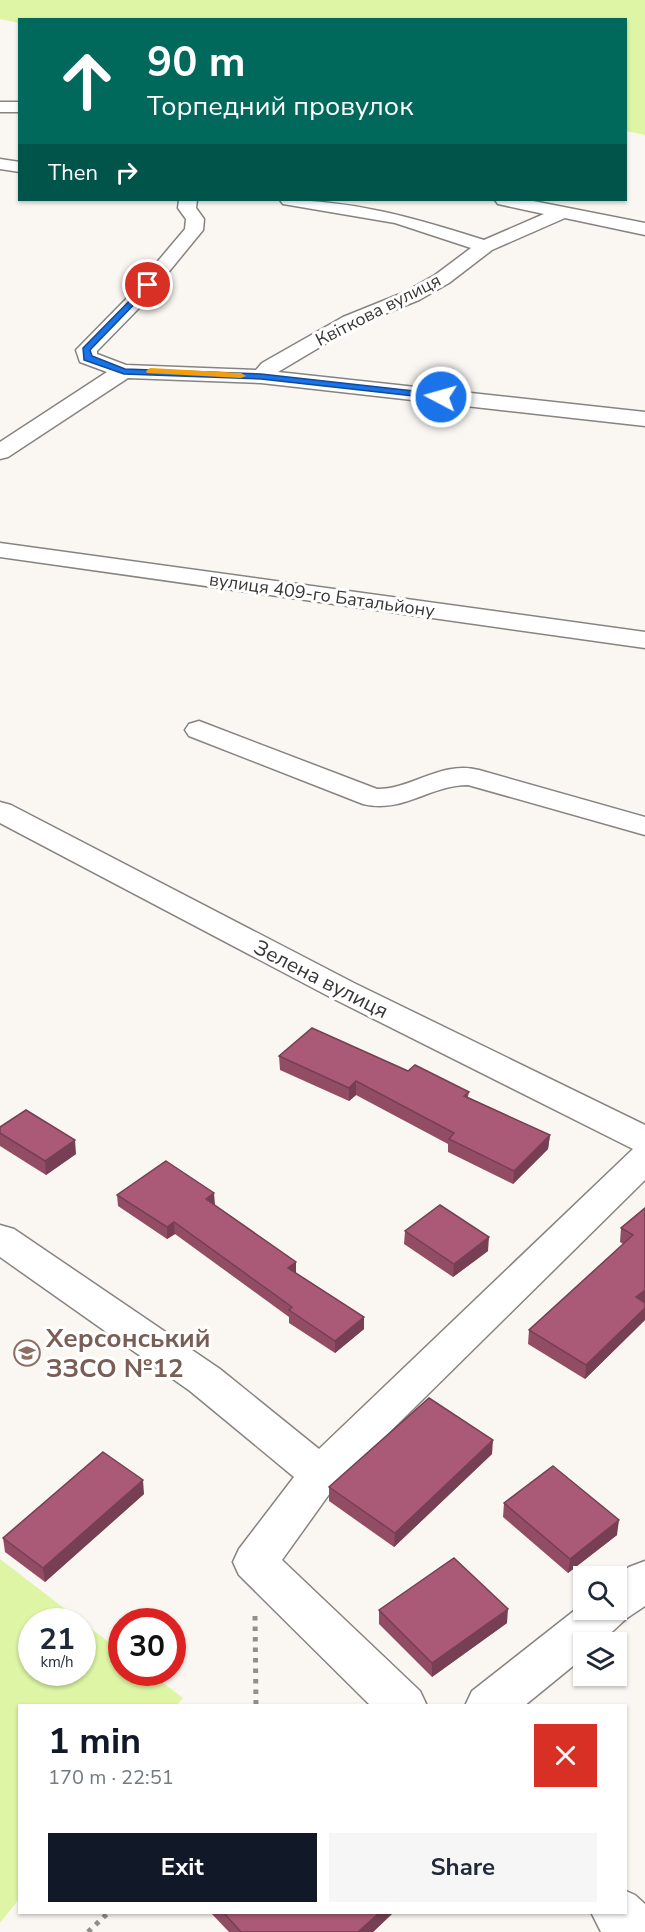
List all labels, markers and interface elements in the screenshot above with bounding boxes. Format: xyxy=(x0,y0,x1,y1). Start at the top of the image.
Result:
text: 90 m xyxy=(147,34,246,91)
icon: ahead xyxy=(48,42,126,120)
text: Торпедний провулок xyxy=(147,88,413,125)
icon: right xyxy=(110,156,143,189)
text: Then xyxy=(48,158,98,188)
pin xyxy=(122,259,173,310)
icon: arrive xyxy=(131,268,164,301)
street label: Квіткова вулиця xyxy=(311,268,445,352)
position arrow xyxy=(409,365,473,429)
street label: вулиця 409-го Батальйону xyxy=(208,567,437,623)
street label: Зелена вулиця xyxy=(249,933,393,1025)
place label: Херсонський ЗЗСО №12 xyxy=(45,1321,210,1386)
school or university icon: Херсонський ЗЗСО №12 xyxy=(12,1338,42,1368)
map controls xyxy=(573,1566,627,1686)
button: search xyxy=(573,1566,627,1620)
speed limit sign: 30 xyxy=(108,1608,186,1686)
text: 21 xyxy=(39,1619,75,1660)
button: layers xyxy=(573,1632,627,1686)
text: km/h xyxy=(40,1652,74,1672)
text: 1 min xyxy=(48,1717,141,1766)
button: close xyxy=(534,1724,597,1787)
text: 170 m · 22:51 xyxy=(48,1764,174,1791)
button: Exit xyxy=(48,1833,317,1902)
button: Share xyxy=(329,1833,597,1902)

